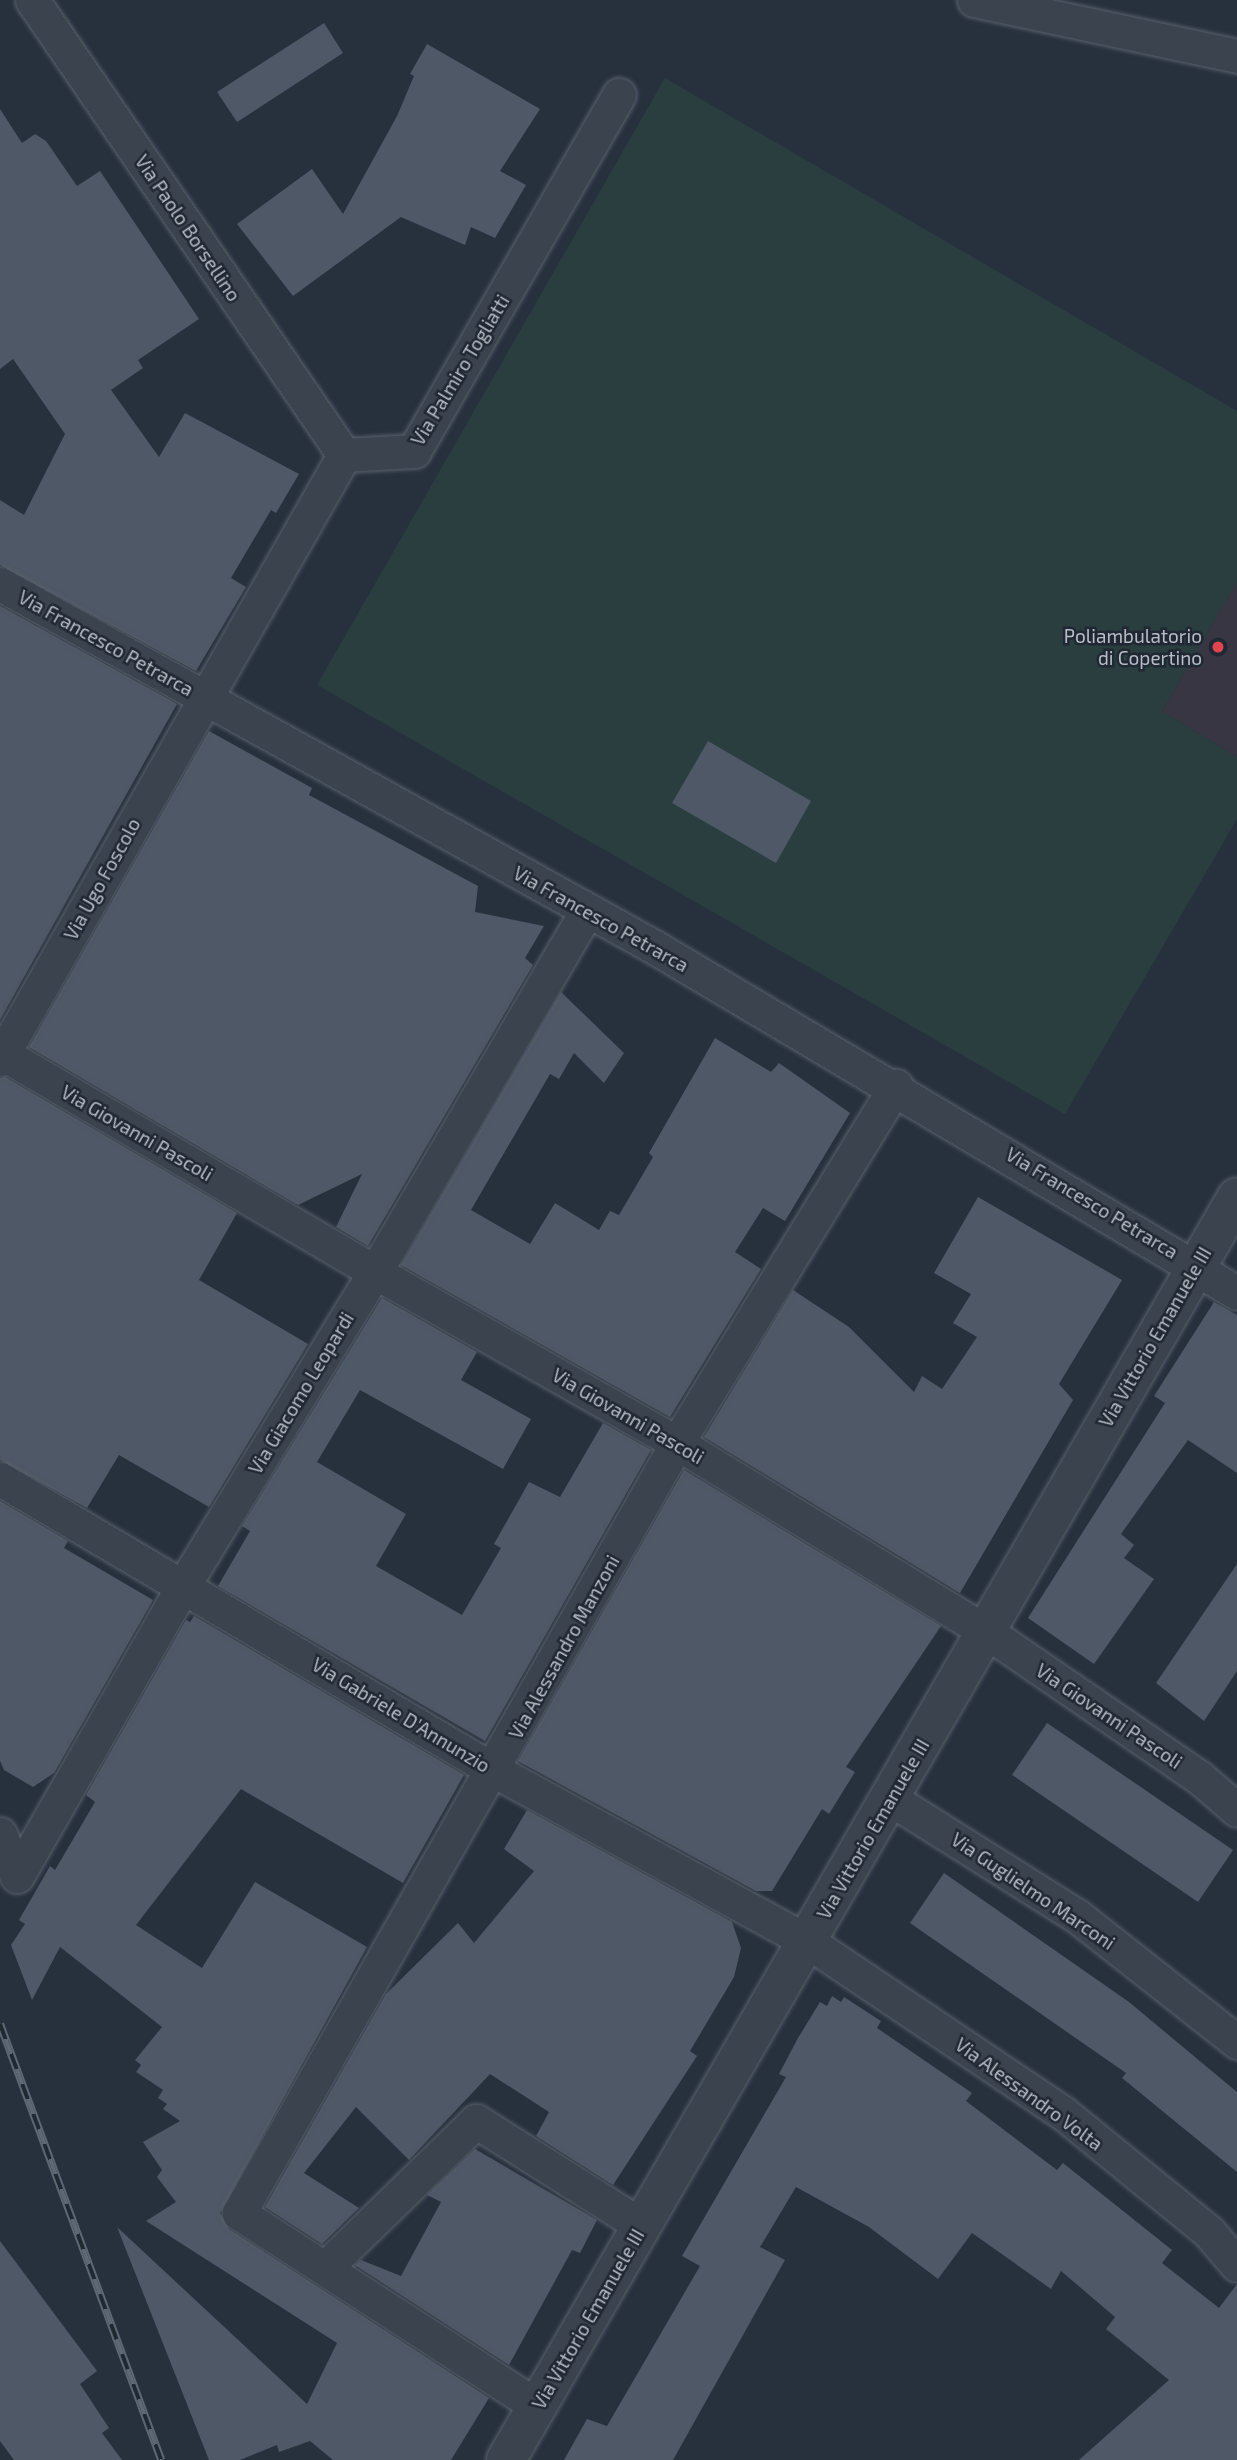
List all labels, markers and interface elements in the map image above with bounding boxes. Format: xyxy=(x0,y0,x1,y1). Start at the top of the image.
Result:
street label: Via Paolo Borsellino xyxy=(130,150,246,306)
street label: Via Palmiro Togliatti xyxy=(406,290,514,450)
street label: Via Francesco Petrarca xyxy=(14,585,198,701)
place label: Poliambulatorio di Copertino xyxy=(1064,625,1202,669)
marker: Poliambulatorio di Copertino xyxy=(1208,637,1228,657)
street label: Via Ugo Foscolo xyxy=(59,814,145,944)
street label: Via Francesco Petrarca xyxy=(509,861,693,977)
street label: Via Giovanni Pascoli xyxy=(57,1080,217,1186)
street label: Via Francesco Petrarca xyxy=(1002,1143,1182,1263)
street label: Via Vittorio Emanuele III xyxy=(1094,1243,1216,1431)
street label: Via Giacomo Leopardi xyxy=(244,1308,358,1478)
street label: Via Giovanni Pascoli xyxy=(548,1363,708,1469)
street label: Via Alessandro Manzoni xyxy=(504,1551,624,1743)
street label: Via Gabriele D'Annunzio xyxy=(308,1653,494,1777)
street label: Via Giovanni Pascoli xyxy=(1032,1659,1186,1773)
street label: Via Vittorio Emanuele III xyxy=(812,1735,934,1923)
street label: Via Guglielmo Marconi xyxy=(947,1828,1119,1954)
street label: Via Alessandro Volta xyxy=(950,2033,1108,2155)
street label: Via Vittorio Emanuele III xyxy=(527,2225,649,2413)

